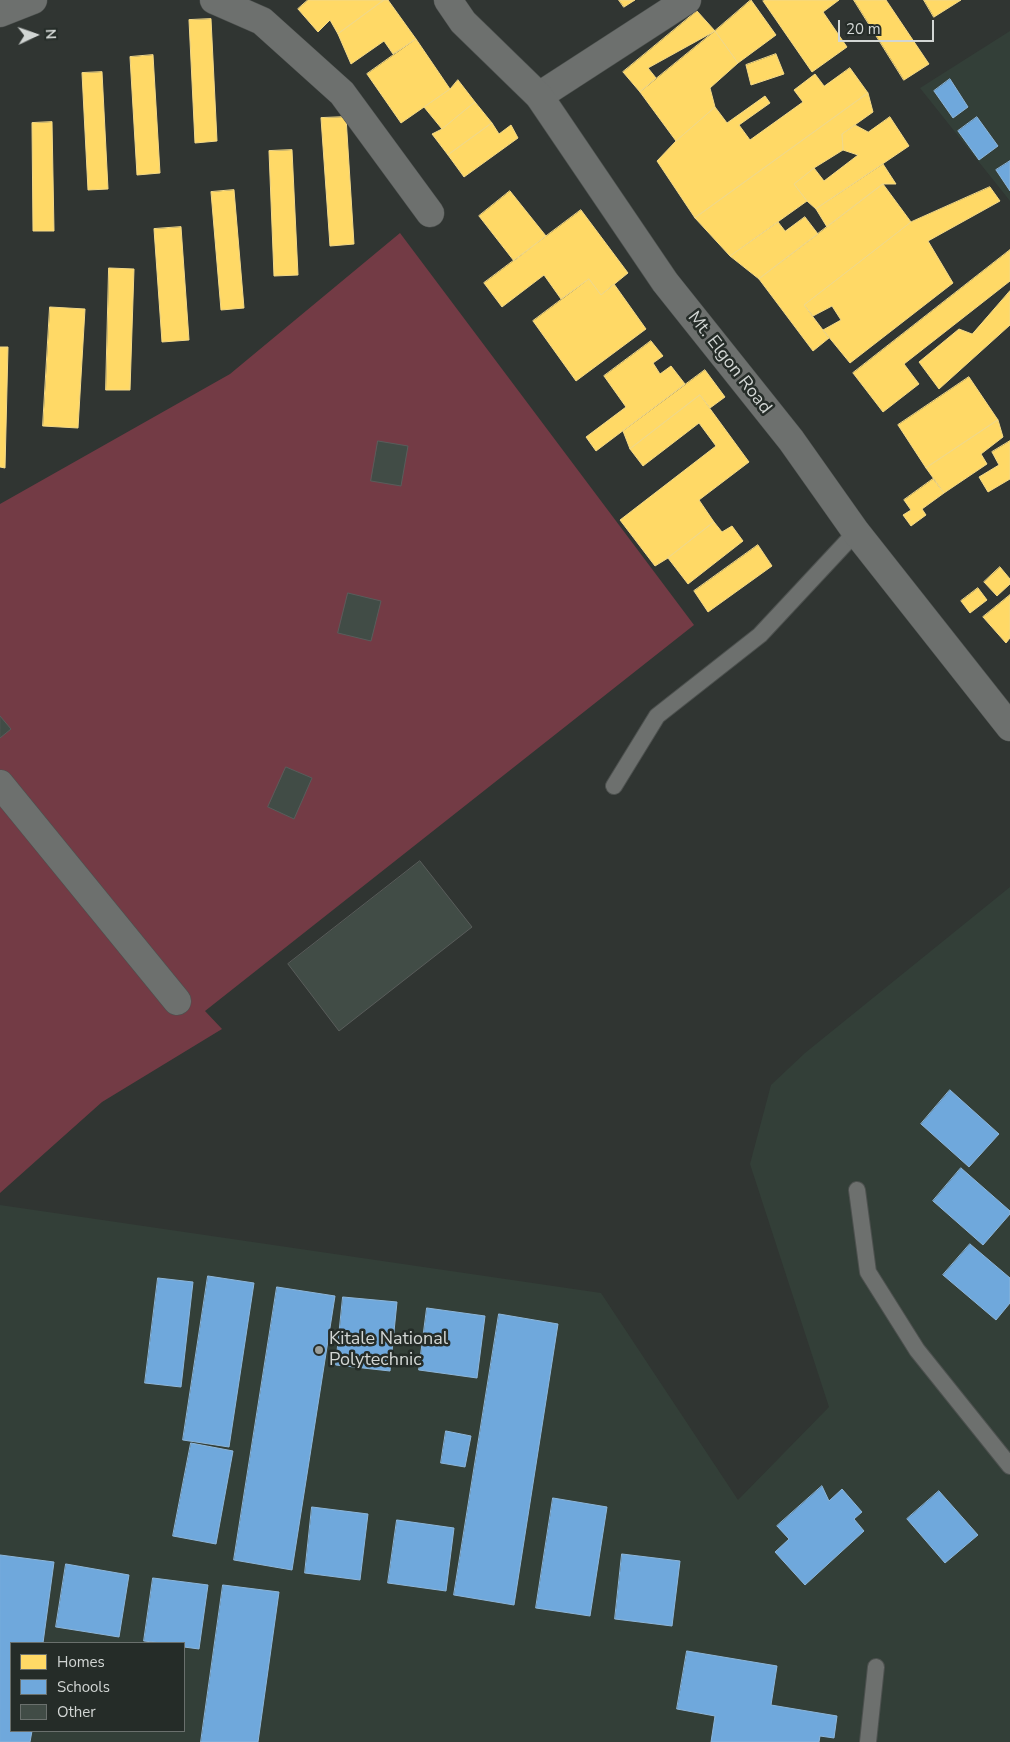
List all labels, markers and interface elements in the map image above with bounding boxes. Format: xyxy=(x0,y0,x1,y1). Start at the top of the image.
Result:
north arrow xyxy=(10,10,60,60)
scale bar xyxy=(840,10,936,42)
text: 20 m xyxy=(846,19,881,39)
text: N xyxy=(41,28,60,40)
street label: Mt. Elgon Road xyxy=(682,308,776,418)
place label: Kitale National Polytechnic xyxy=(329,1329,448,1372)
marker: Kitale National Polytechnic xyxy=(313,1344,325,1356)
legend xyxy=(10,1642,185,1732)
text: Homes xyxy=(57,1652,105,1672)
text: Schools xyxy=(57,1677,110,1697)
text: Other xyxy=(57,1702,96,1722)

